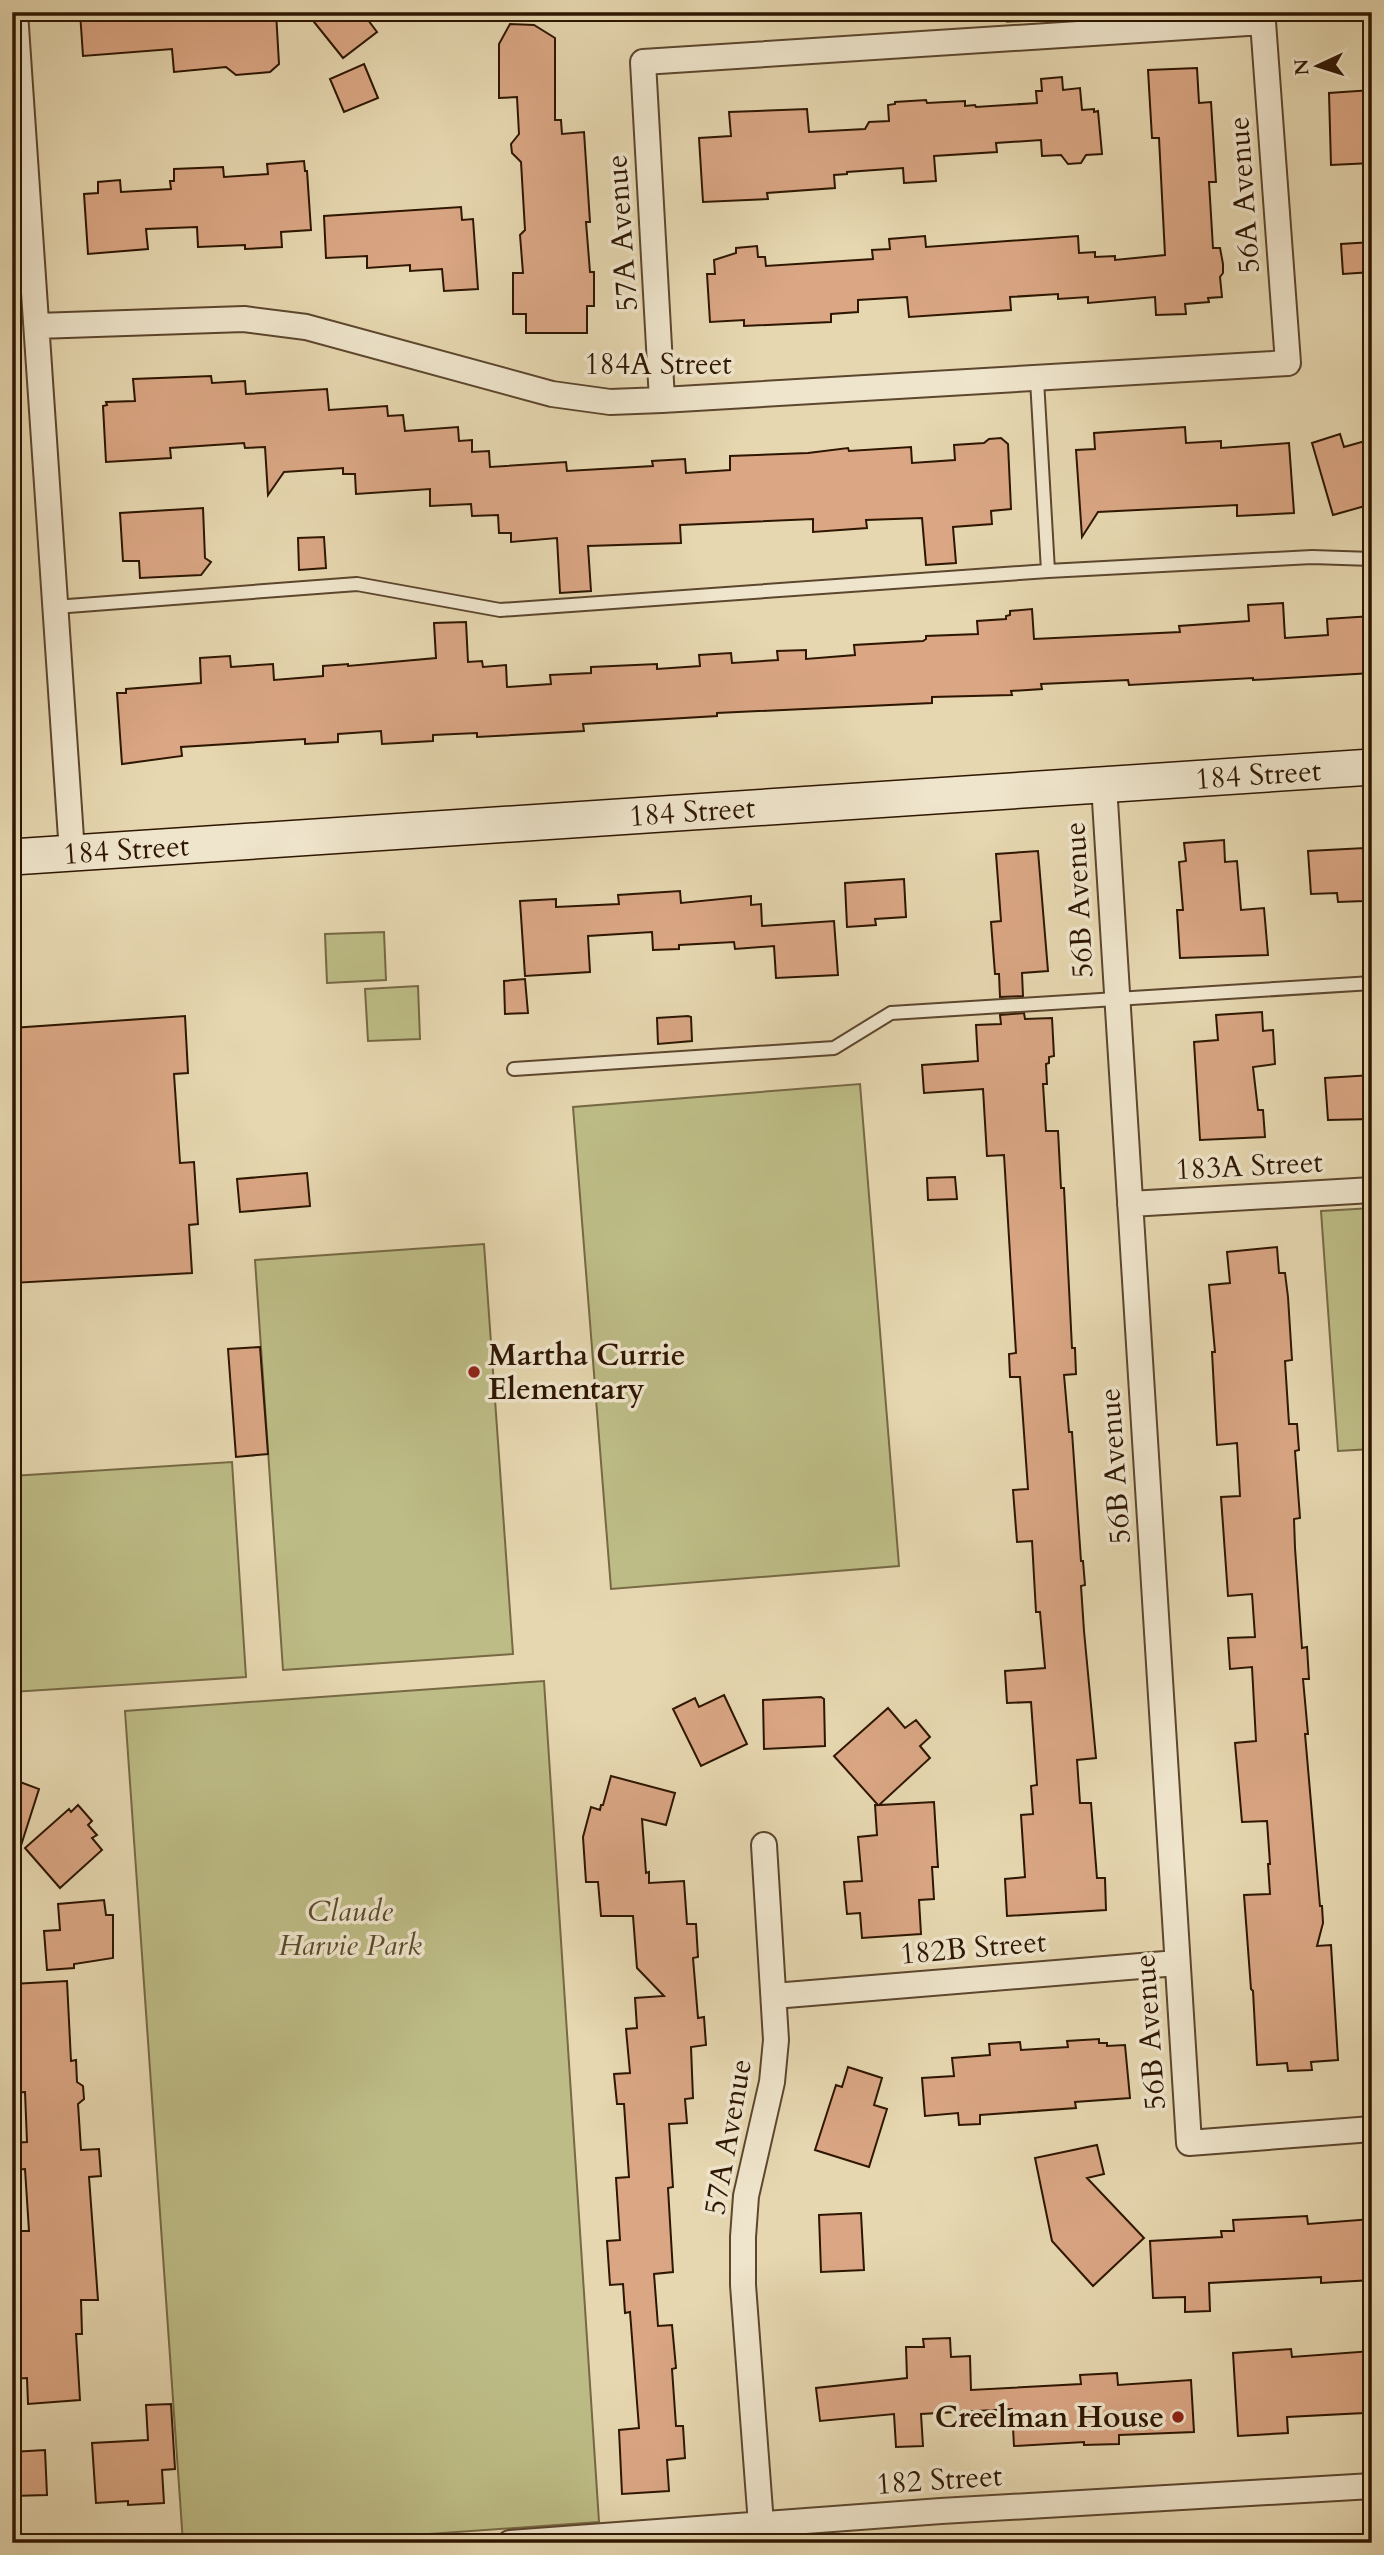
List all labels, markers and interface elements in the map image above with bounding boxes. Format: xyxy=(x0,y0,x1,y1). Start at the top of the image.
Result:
north arrow xyxy=(1282,32,1352,102)
text: N xyxy=(1288,57,1316,76)
street label: 56A Avenue xyxy=(1218,115,1270,275)
street label: 57A Avenue xyxy=(596,153,648,313)
street label: 184A Street xyxy=(584,344,732,385)
street label: 184 Street xyxy=(1194,750,1323,800)
street label: 184 Street xyxy=(628,787,757,837)
street label: 56B Avenue xyxy=(1054,821,1104,979)
street label: 184 Street xyxy=(62,825,191,875)
street label: 183A Street xyxy=(1174,1142,1324,1190)
place label: Martha Currie Elementary xyxy=(488,1335,686,1410)
marker: Martha Currie Elementary xyxy=(466,1364,482,1380)
street label: 56B Avenue xyxy=(1089,1387,1141,1545)
park label: Claude Harvie Park xyxy=(278,1891,422,1966)
street label: 182B Street xyxy=(898,1921,1048,1975)
street label: 56B Avenue xyxy=(1124,1953,1176,2111)
street label: 57A Avenue xyxy=(694,2056,762,2218)
place label: Creelman House xyxy=(935,2397,1164,2438)
marker: Creelman House xyxy=(1170,2409,1186,2425)
street label: 182 Street xyxy=(875,2455,1004,2505)

